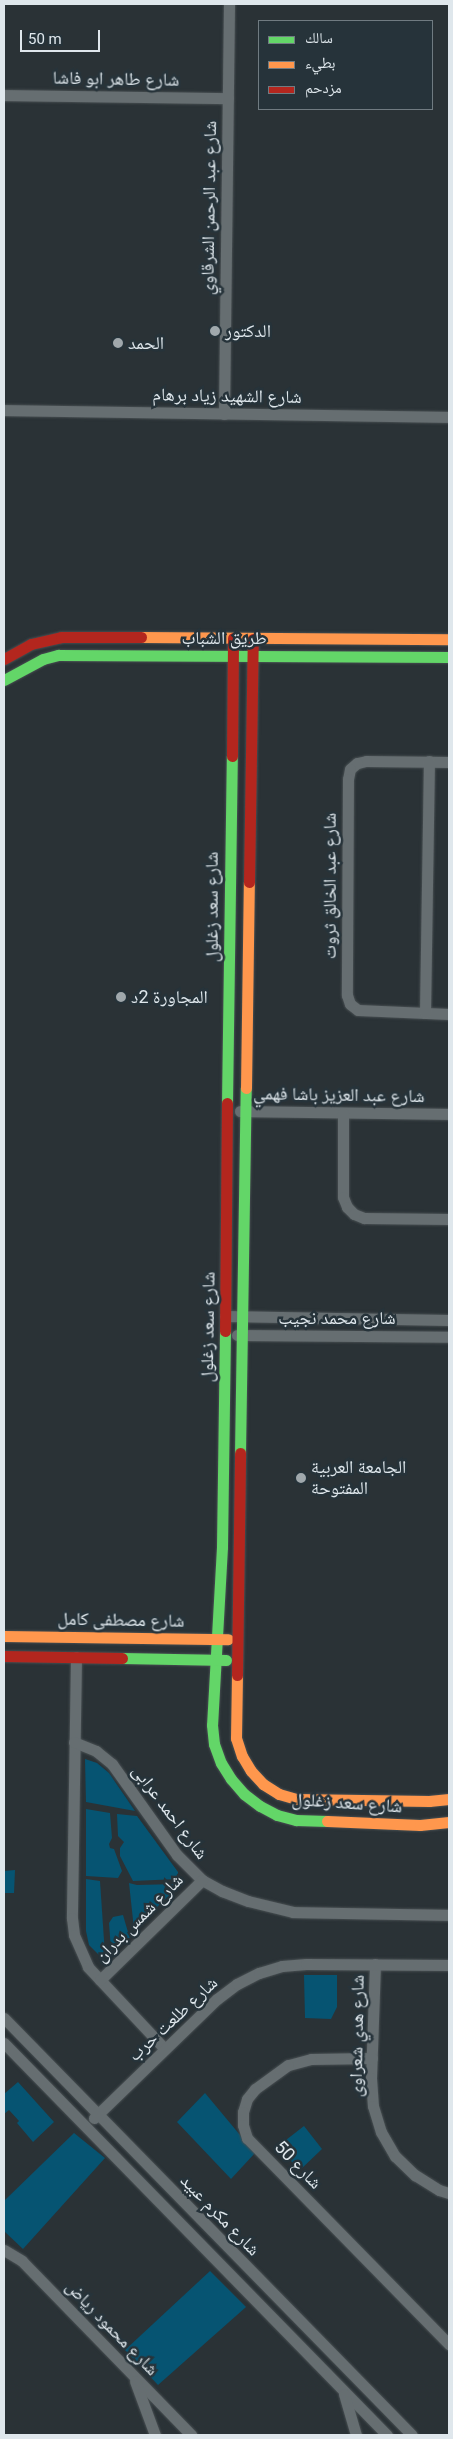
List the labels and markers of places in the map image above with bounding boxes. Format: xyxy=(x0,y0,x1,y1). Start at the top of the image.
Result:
place label: الدكتور xyxy=(225,320,271,342)
marker: الدكتور xyxy=(209,325,221,337)
place label: الحمد xyxy=(128,332,164,354)
marker: الحمد xyxy=(112,337,124,349)
place label: المجاورة 2د xyxy=(131,986,208,1008)
marker: المجاورة 2د xyxy=(115,991,127,1003)
place label: الجامعة العربية المفتوحة xyxy=(311,1457,406,1500)
marker: الجامعة العربية المفتوحة xyxy=(295,1472,307,1484)

